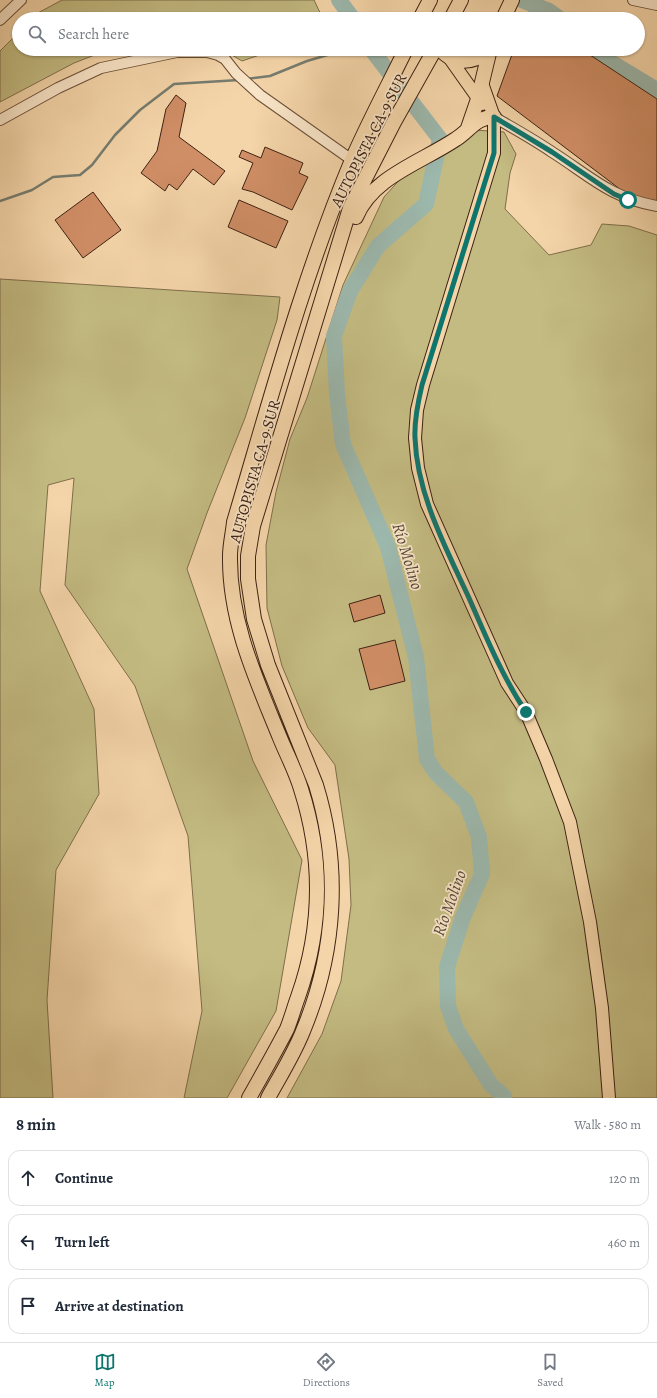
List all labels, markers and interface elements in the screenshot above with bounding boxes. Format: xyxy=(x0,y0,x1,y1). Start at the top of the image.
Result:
search box xyxy=(12,12,645,56)
icon: search xyxy=(26,23,48,45)
text: Search here xyxy=(58,24,129,44)
street label: AUTOPISTA CA-9 SUR xyxy=(325,69,412,212)
route start xyxy=(619,191,637,209)
street label: AUTOPISTA CA-9 SUR xyxy=(224,397,286,546)
water label: Río Molino xyxy=(387,520,429,592)
route end xyxy=(517,703,535,721)
water label: Río Molino xyxy=(427,867,472,939)
text: 8 min xyxy=(16,1113,56,1136)
text: Walk · 580 m xyxy=(574,1116,641,1133)
icon: ahead xyxy=(17,1167,39,1189)
text: Continue xyxy=(55,1168,113,1188)
text: 120 m xyxy=(609,1170,640,1187)
icon: left xyxy=(17,1231,39,1253)
text: Turn left xyxy=(55,1232,110,1252)
text: 460 m xyxy=(608,1234,640,1251)
icon: arrive xyxy=(17,1295,39,1317)
text: Arrive at destination xyxy=(55,1296,184,1316)
tab: Map xyxy=(94,1351,116,1390)
tab: Directions xyxy=(303,1351,350,1390)
tab: Saved xyxy=(537,1351,563,1390)

